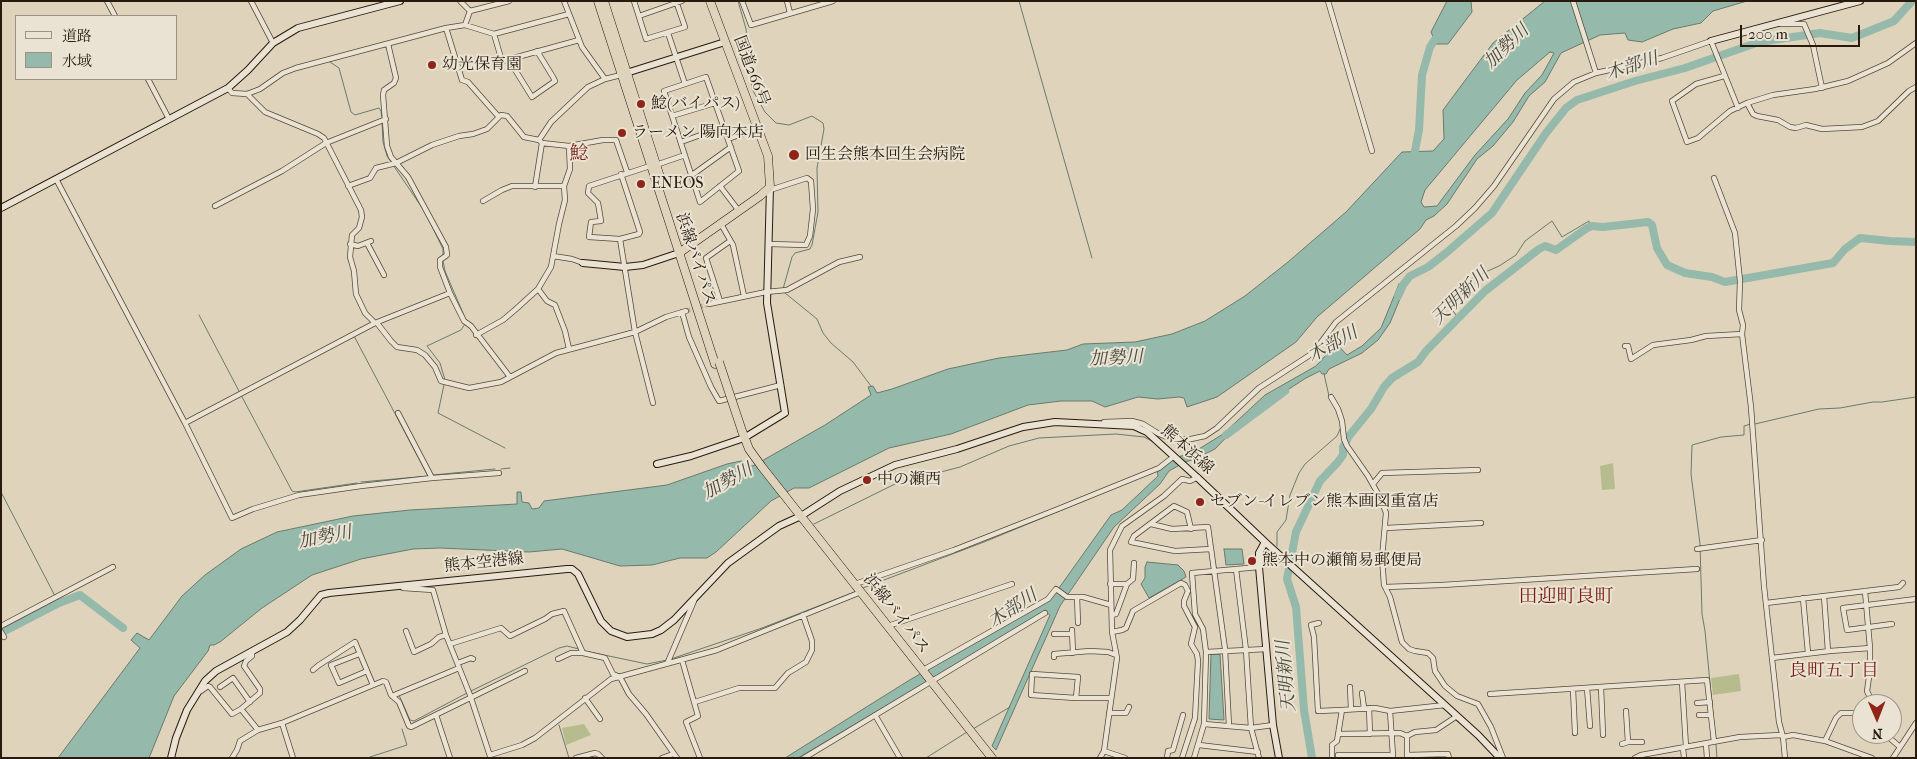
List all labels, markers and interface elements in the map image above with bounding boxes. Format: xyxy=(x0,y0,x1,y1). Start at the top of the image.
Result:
legend xyxy=(15,15,178,80)
scale bar xyxy=(1742,15,1862,47)
water label: 加勢川 xyxy=(1480,20,1534,74)
text: 200 m xyxy=(1748,25,1788,43)
text: 道路 xyxy=(62,27,92,45)
street label: 国道266号 xyxy=(729,33,773,109)
water label: 木部川 xyxy=(1603,48,1661,86)
text: 水域 xyxy=(62,52,92,70)
place label: 幼光保育園 xyxy=(442,55,522,75)
marker: 幼光保育園 xyxy=(426,59,438,71)
place label: 鯰(バイパス) xyxy=(651,94,740,114)
marker: 鯰(バイパス) xyxy=(635,98,647,110)
place label: ラーメン 陽向本店 xyxy=(632,123,763,143)
marker: ラーメン 陽向本店 xyxy=(616,127,628,139)
district label: 鯰 xyxy=(570,143,588,165)
place label: 回生会熊本回生会病院 xyxy=(805,145,965,165)
marker: 回生会熊本回生会病院 xyxy=(787,148,801,162)
place label: ENEOS xyxy=(651,174,704,194)
marker: ENEOS xyxy=(635,178,647,190)
street label: 浜線バイパス xyxy=(671,210,719,308)
water label: 天明新川 xyxy=(1428,264,1494,330)
water label: 木部川 xyxy=(1304,322,1362,368)
water label: 加勢川 xyxy=(1088,347,1144,371)
street label: 熊本浜線 xyxy=(1157,421,1217,479)
water label: 加勢川 xyxy=(699,459,757,505)
place label: 中の瀬西 xyxy=(877,470,941,490)
marker: 中の瀬西 xyxy=(861,474,873,486)
place label: セブン-イレブン熊本画図重富店 xyxy=(1210,492,1438,512)
marker: セブン-イレブン熊本画図重富店 xyxy=(1194,496,1206,508)
water label: 加勢川 xyxy=(296,522,354,554)
street label: 熊本空港線 xyxy=(443,549,525,577)
place label: 熊本中の瀬簡易郵便局 xyxy=(1262,551,1422,571)
marker: 熊本中の瀬簡易郵便局 xyxy=(1246,555,1258,567)
street label: 浜線バイパス xyxy=(859,570,933,658)
water label: 木部川 xyxy=(984,585,1042,633)
district label: 田迎町良町 xyxy=(1519,586,1613,608)
water label: 天明新川 xyxy=(1273,639,1301,713)
district label: 良町五丁目 xyxy=(1789,661,1879,683)
north arrow xyxy=(1852,694,1902,744)
text: N xyxy=(1872,725,1883,742)

